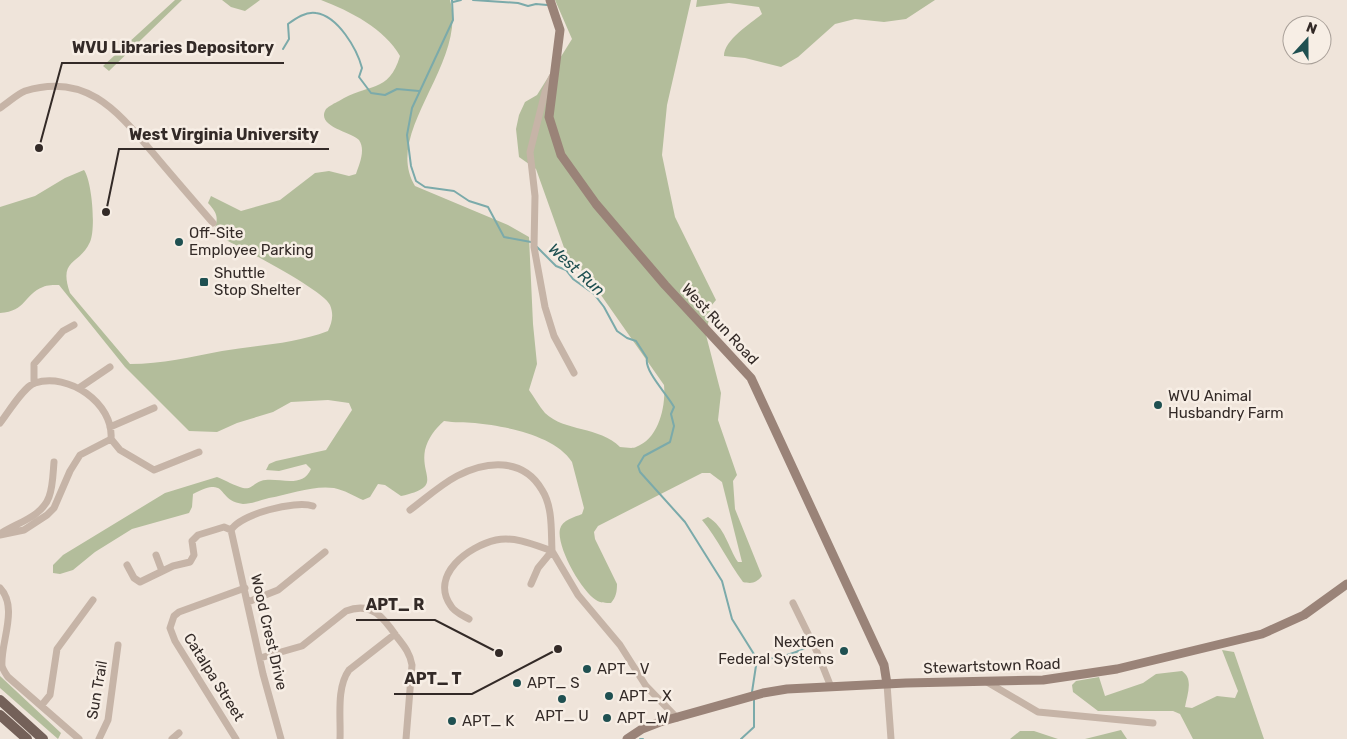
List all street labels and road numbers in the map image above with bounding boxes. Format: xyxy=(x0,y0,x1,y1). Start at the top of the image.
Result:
street label: West Run Road xyxy=(678,280,762,368)
street label: Wood Crest Drive xyxy=(247,572,291,692)
street label: Catalpa Street xyxy=(180,630,248,724)
street label: Stewartstown Road xyxy=(923,655,1061,677)
street label: Sun Trail xyxy=(83,659,111,721)

